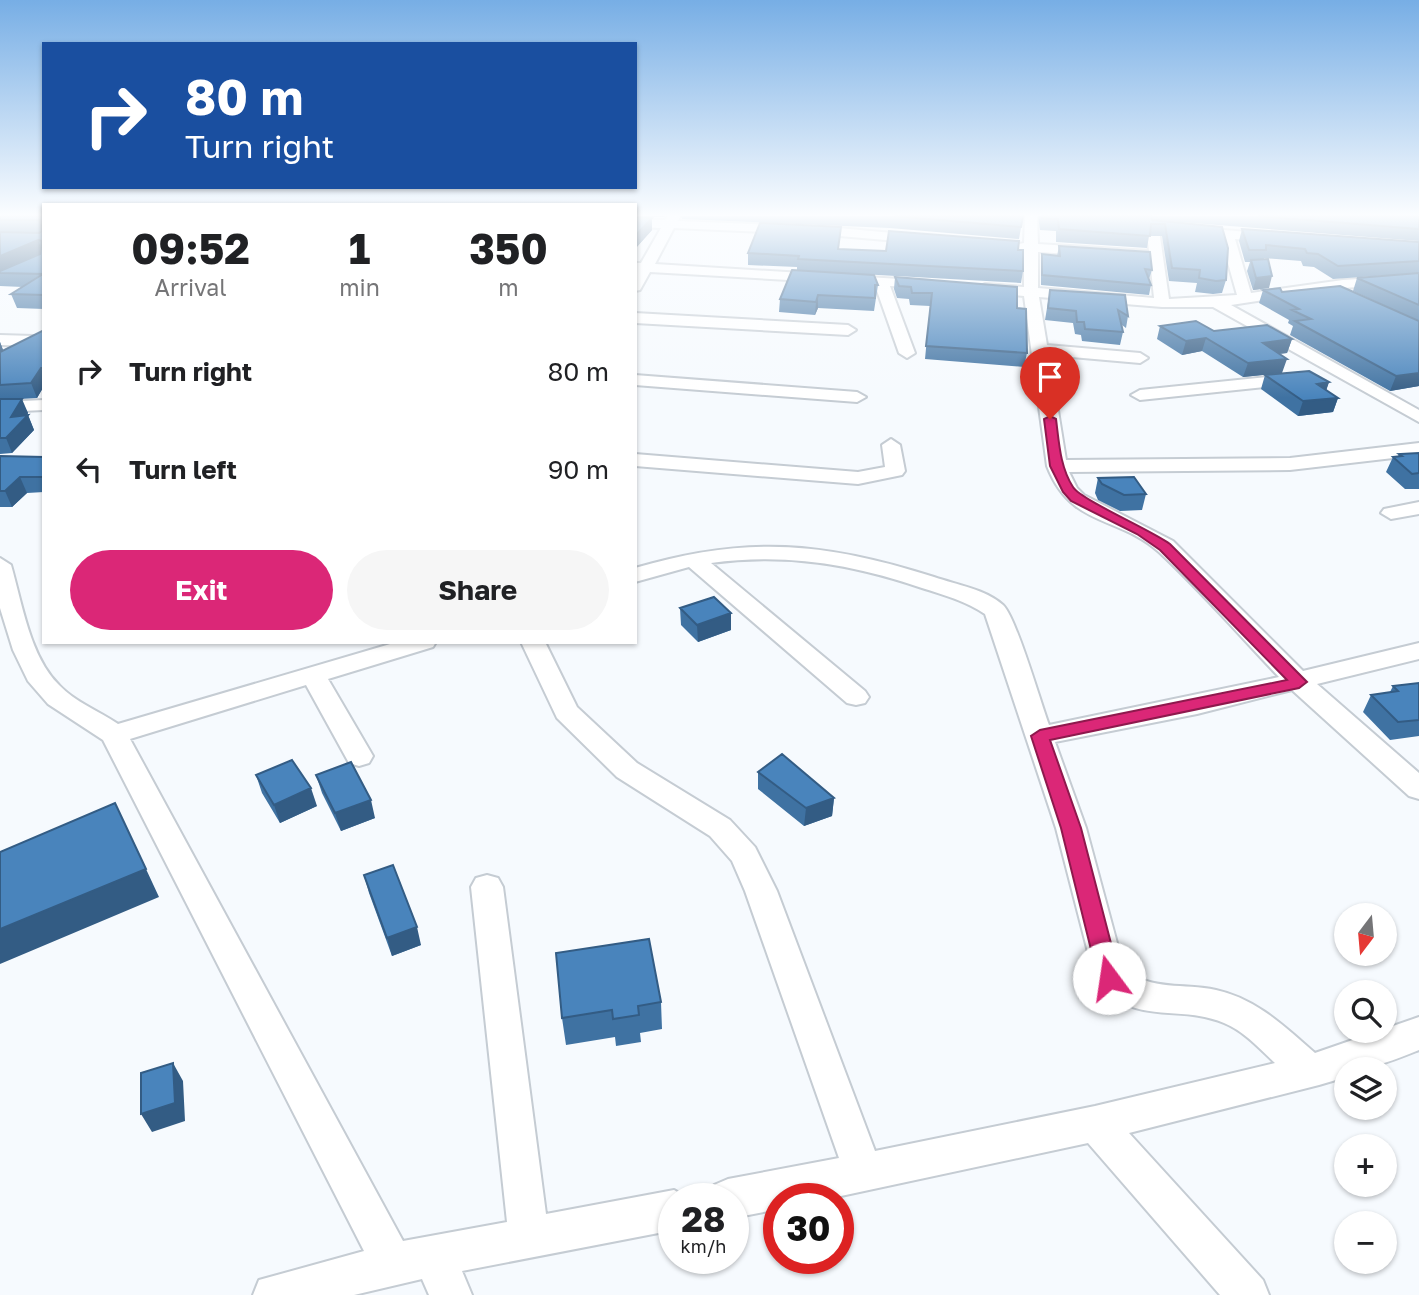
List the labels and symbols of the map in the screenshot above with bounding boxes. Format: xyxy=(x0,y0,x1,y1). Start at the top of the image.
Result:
pin xyxy=(1020,347,1080,419)
north arrow xyxy=(1334,903,1396,966)
position arrow xyxy=(1072,941,1146,1015)
speed limit sign: 30 xyxy=(763,1183,854,1274)

